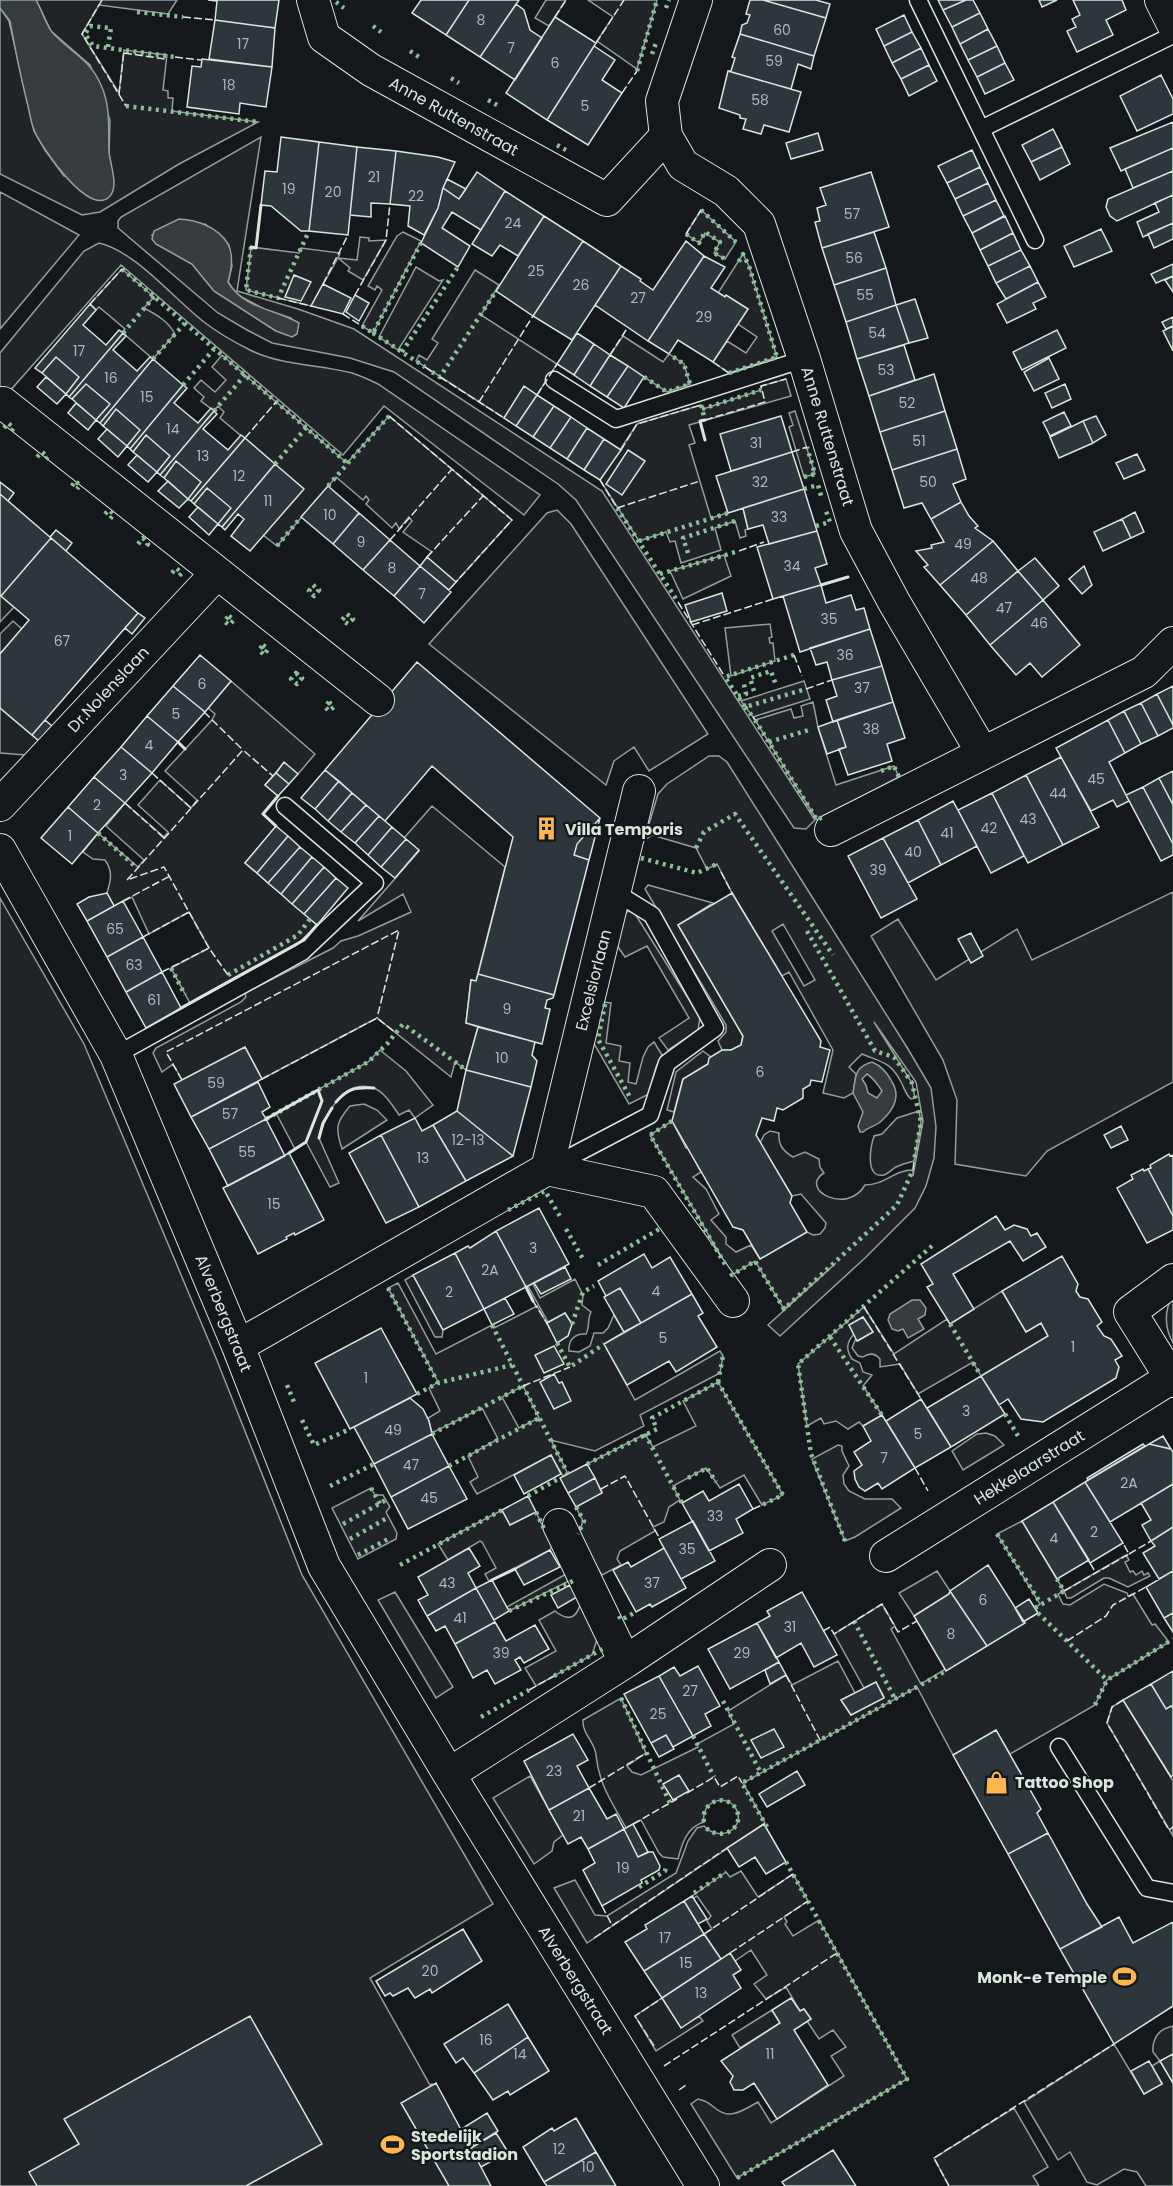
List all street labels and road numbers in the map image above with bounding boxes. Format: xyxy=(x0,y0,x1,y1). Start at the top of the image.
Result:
street label: Anne Ruttenstraat xyxy=(385,71,523,162)
street label: Anne Ruttenstraat xyxy=(795,364,860,509)
street label: Dr.Nolenslaan xyxy=(62,641,154,738)
street label: Excelsiorlaan xyxy=(570,927,617,1033)
street label: Alverbergstraat xyxy=(190,1251,258,1375)
street label: Hekkelaarstraat xyxy=(970,1424,1089,1511)
street label: Alverbergstraat xyxy=(533,1921,618,2039)

